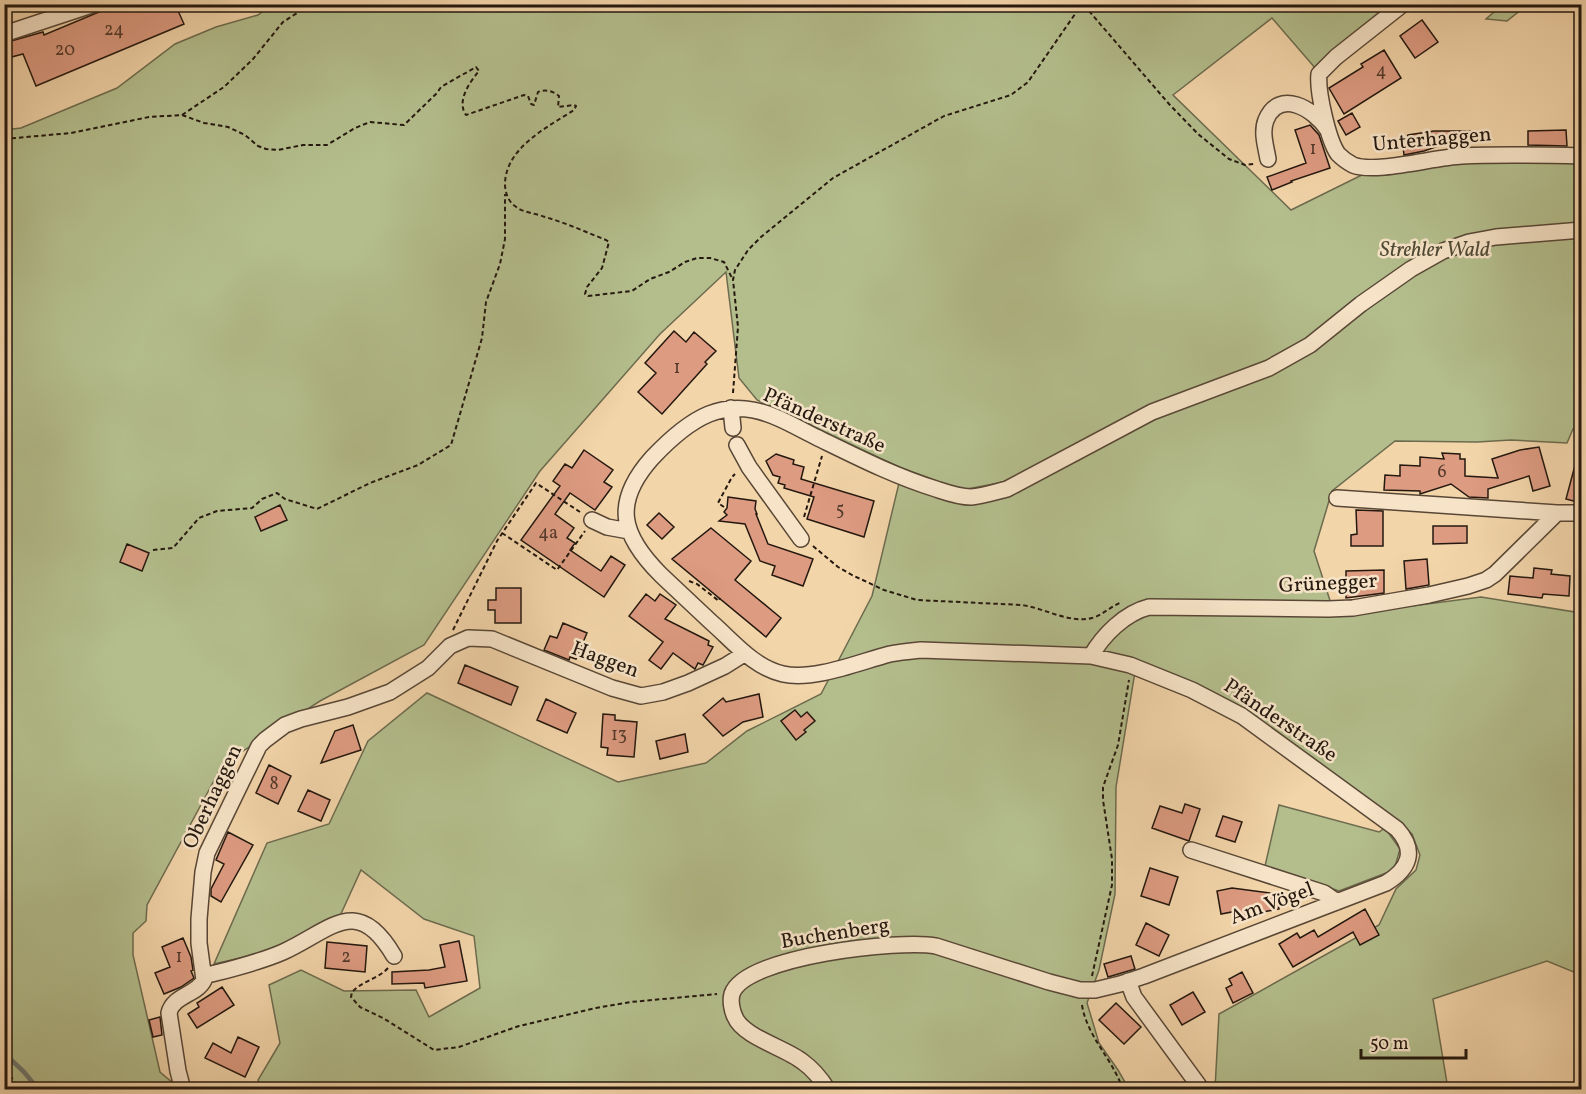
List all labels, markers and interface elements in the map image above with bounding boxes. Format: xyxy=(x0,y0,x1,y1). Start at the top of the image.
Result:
house number: 24 xyxy=(104,18,124,43)
house number: 20 xyxy=(55,38,75,63)
house number: 4 xyxy=(1376,59,1386,84)
street label: Unterhaggen xyxy=(1371,120,1493,160)
house number: 1 xyxy=(1310,137,1316,162)
park label: Strehler Wald xyxy=(1380,236,1490,265)
house number: 1 xyxy=(674,356,680,381)
street label: Pfänderstraße xyxy=(758,381,890,461)
house number: 6 xyxy=(1437,460,1447,485)
house number: 5 xyxy=(836,498,844,523)
house number: 4a xyxy=(538,521,558,546)
street label: Grünegger xyxy=(1278,567,1378,601)
street label: Haggen xyxy=(567,634,643,686)
street label: Pfänderstraße xyxy=(1217,672,1343,770)
house number: 13 xyxy=(611,723,627,748)
street label: Oberhaggen xyxy=(176,740,250,854)
house number: 8 xyxy=(269,772,279,797)
street label: Am Vögel xyxy=(1226,875,1318,933)
street label: Buchenberg xyxy=(779,911,891,957)
house number: 1 xyxy=(176,945,182,970)
house number: 2 xyxy=(341,945,351,970)
scale bar xyxy=(1361,1022,1466,1060)
text: 50 m xyxy=(1370,1032,1409,1057)

